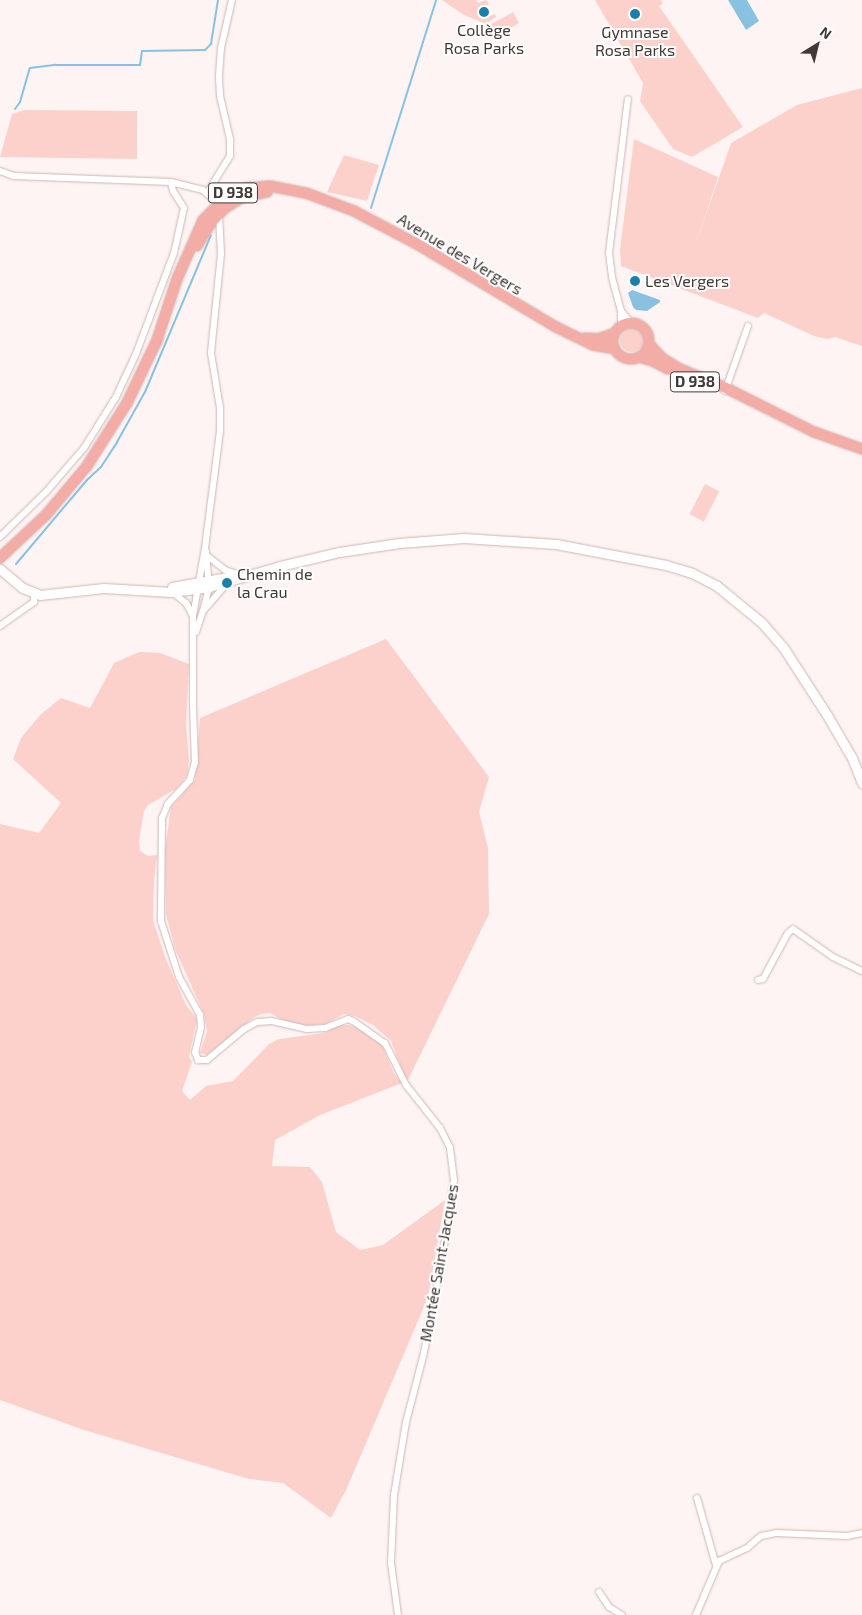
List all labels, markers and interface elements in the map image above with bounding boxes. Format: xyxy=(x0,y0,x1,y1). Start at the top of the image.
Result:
marker: Collège Rosa Parks xyxy=(478,6,490,18)
marker: Gymnase Rosa Parks xyxy=(629,8,641,20)
place label: Collège Rosa Parks xyxy=(444,20,524,58)
north arrow xyxy=(792,20,842,70)
place label: Gymnase Rosa Parks xyxy=(595,22,675,60)
text: N xyxy=(817,23,835,42)
road number: D 938 xyxy=(207,180,259,206)
street label: Avenue des Vergers xyxy=(394,209,526,299)
place label: Les Vergers xyxy=(645,271,730,291)
marker: Les Vergers xyxy=(629,275,641,287)
road number: D 938 xyxy=(669,370,721,394)
place label: Chemin de la Crau xyxy=(237,564,313,602)
marker: Chemin de la Crau xyxy=(221,577,233,589)
street label: Montée Saint-Jacques xyxy=(416,1183,462,1343)

